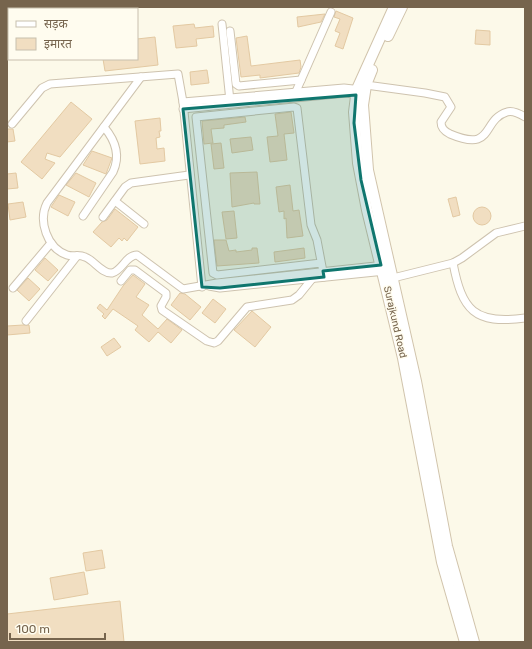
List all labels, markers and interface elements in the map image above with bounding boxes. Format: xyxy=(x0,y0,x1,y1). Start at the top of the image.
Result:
legend xyxy=(8,8,138,60)
text: सड़क xyxy=(44,17,69,31)
text: इमारत xyxy=(44,37,73,51)
street label: Surajkund Road xyxy=(381,285,409,359)
scale bar xyxy=(10,615,105,641)
text: 100 m xyxy=(16,622,50,636)

